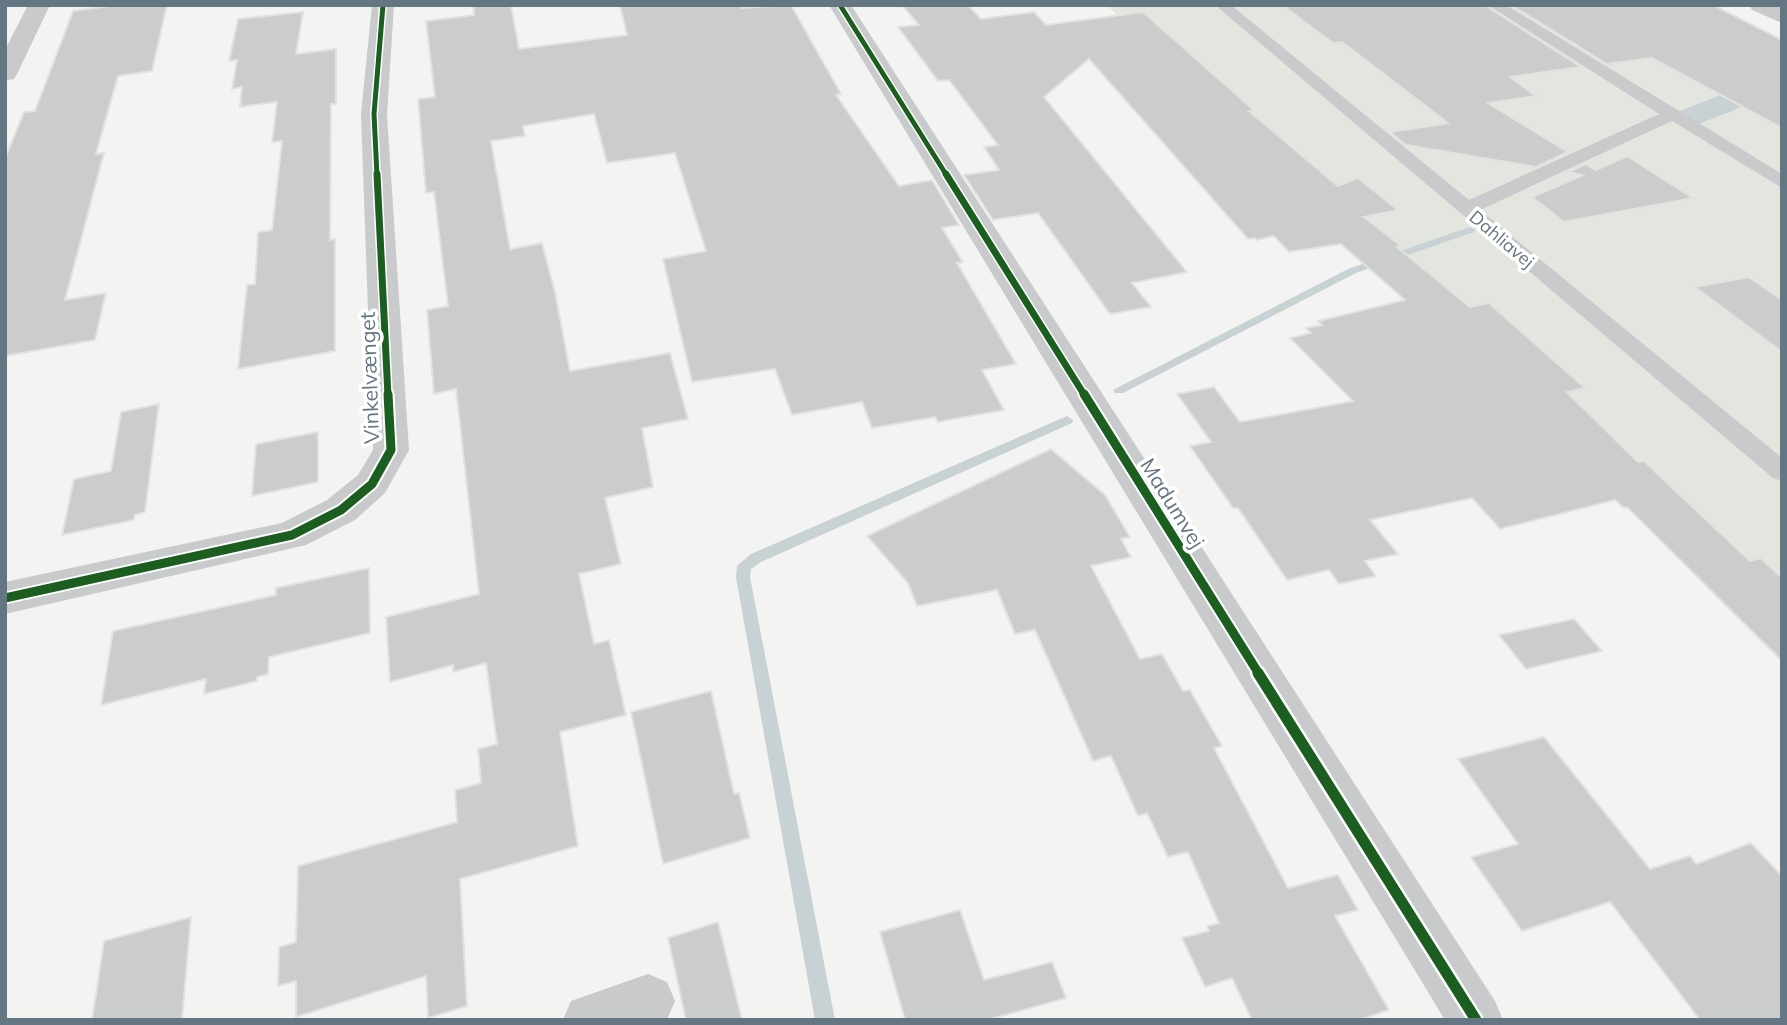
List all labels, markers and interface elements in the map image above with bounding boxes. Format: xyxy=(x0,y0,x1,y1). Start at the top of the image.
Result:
street label: Dahliavej xyxy=(1465,205,1539,273)
street label: Vinkelvænget xyxy=(354,312,384,444)
street label: Madumvej xyxy=(1135,453,1211,553)

